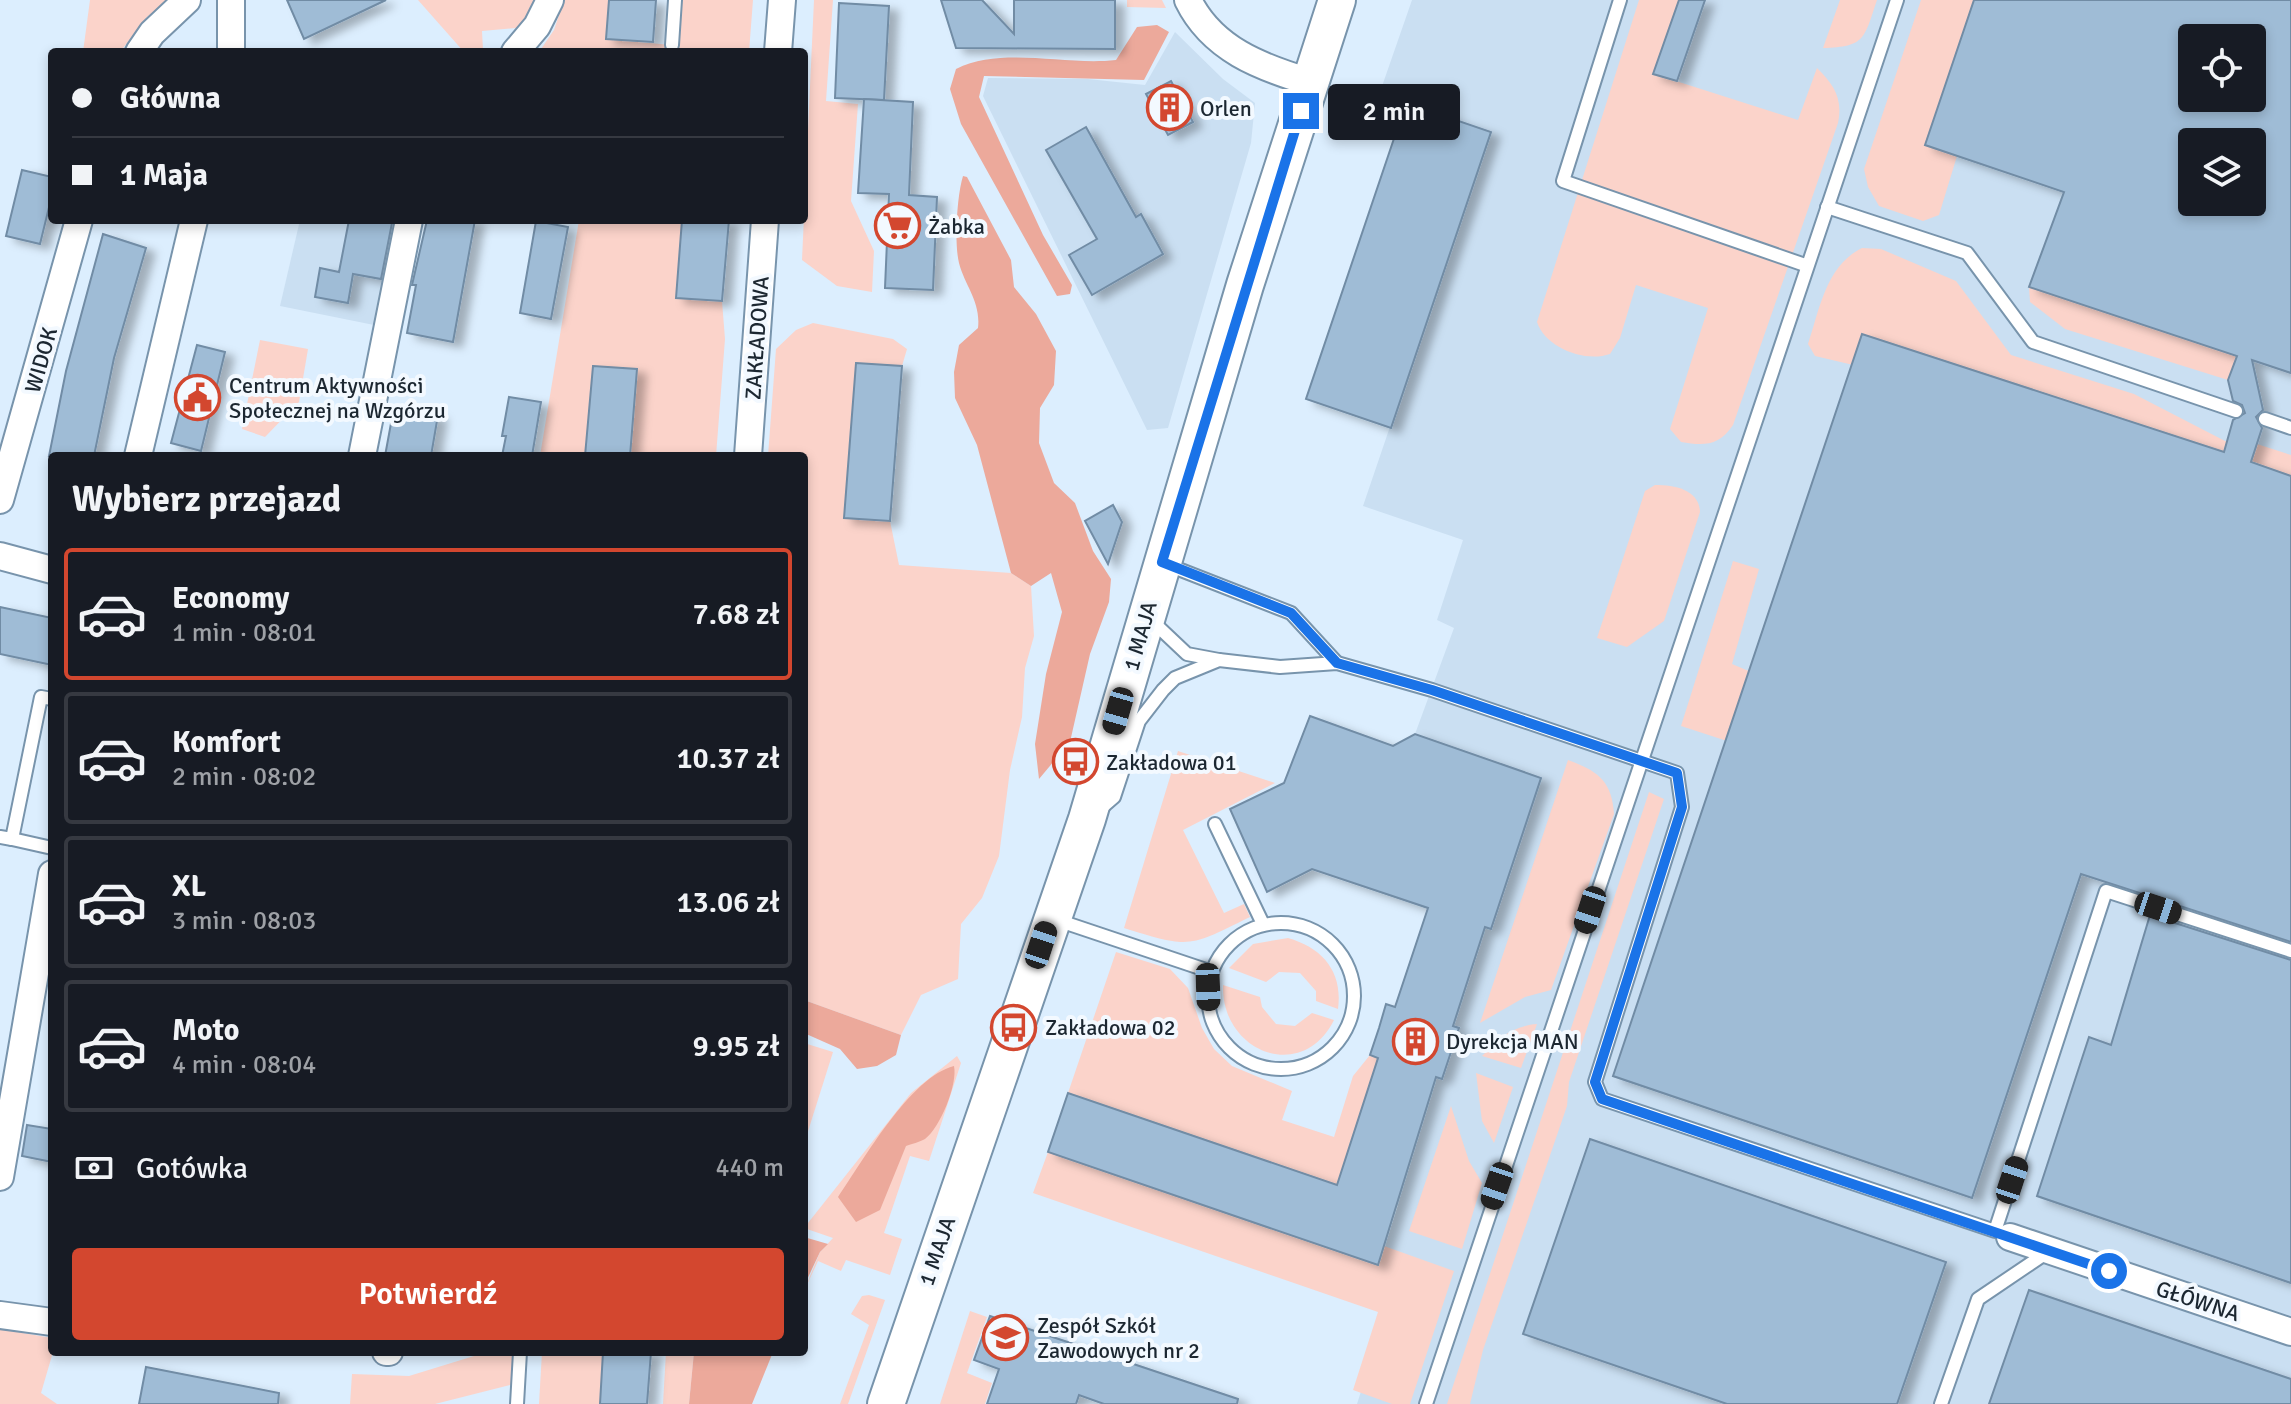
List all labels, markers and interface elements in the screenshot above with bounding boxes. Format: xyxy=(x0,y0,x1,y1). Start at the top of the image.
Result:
map controls xyxy=(2178,24,2266,216)
button: locate xyxy=(2178,24,2266,112)
text: Główna xyxy=(120,80,221,117)
callout: 2 min xyxy=(1329,83,1461,139)
building icon: Orlen xyxy=(1145,84,1193,132)
route end xyxy=(1283,93,1319,129)
place label: Orlen xyxy=(1200,95,1252,122)
text: 2 min xyxy=(1363,96,1425,128)
button: layers xyxy=(2178,128,2266,216)
text: 1 Maja xyxy=(120,157,208,194)
supermarket icon: Żabka xyxy=(873,202,921,250)
place label: Żabka xyxy=(928,213,985,240)
street label: ZAKŁADOWA xyxy=(739,275,775,401)
street label: WIDOK xyxy=(19,324,63,396)
place label: Centrum Aktywności Społecznej na Wzgórzu xyxy=(229,372,446,424)
public building icon: Centrum Aktywności Społecznej na Wzgórzu xyxy=(174,374,222,422)
text: Wybierz przejazd xyxy=(72,477,341,522)
icon: car xyxy=(76,578,148,650)
text: Economy xyxy=(172,580,289,617)
text: 7.68 zł xyxy=(693,596,780,633)
street label: 1 MAJA xyxy=(1117,597,1163,674)
text: 1 min · 08:01 xyxy=(172,617,316,649)
car xyxy=(1100,685,1136,737)
icon: car xyxy=(76,722,148,794)
text: Komfort xyxy=(172,724,281,761)
bus stop icon: Zakładowa 01 xyxy=(1051,738,1099,786)
text: 10.37 zł xyxy=(676,740,780,777)
place label: Zakładowa 01 xyxy=(1106,749,1237,776)
text: 2 min · 08:02 xyxy=(172,761,316,793)
icon: car xyxy=(76,866,148,938)
text: XL xyxy=(172,868,206,905)
car xyxy=(1571,883,1609,937)
text: 13.06 zł xyxy=(676,884,780,921)
car xyxy=(2131,889,2185,927)
text: 3 min · 08:03 xyxy=(172,905,316,937)
car xyxy=(1022,918,1060,972)
car xyxy=(1195,963,1221,1011)
bus stop icon: Zakładowa 02 xyxy=(990,1003,1038,1051)
icon: car xyxy=(76,1010,148,1082)
text: Moto xyxy=(172,1012,239,1049)
place label: Zakładowa 02 xyxy=(1045,1014,1176,1041)
building icon: Dyrekcja MAN xyxy=(1391,1017,1439,1065)
text: 9.95 zł xyxy=(693,1028,780,1065)
place label: Dyrekcja MAN xyxy=(1446,1028,1579,1055)
text: 4 min · 08:04 xyxy=(172,1049,316,1081)
icon: cash xyxy=(72,1146,116,1190)
text: Gotówka xyxy=(136,1150,248,1187)
text: 440 m xyxy=(715,1152,784,1184)
car xyxy=(1993,1153,2031,1207)
car xyxy=(1478,1159,1516,1213)
street label: 1 MAJA xyxy=(913,1212,962,1289)
button: Potwierdź xyxy=(72,1248,784,1340)
route start xyxy=(2091,1253,2127,1289)
street label: GŁÓWNA xyxy=(2153,1275,2244,1327)
place label: Zespół Szkół Zawodowych nr 2 xyxy=(1037,1312,1200,1364)
school or university icon: Zespół Szkół Zawodowych nr 2 xyxy=(982,1314,1030,1362)

